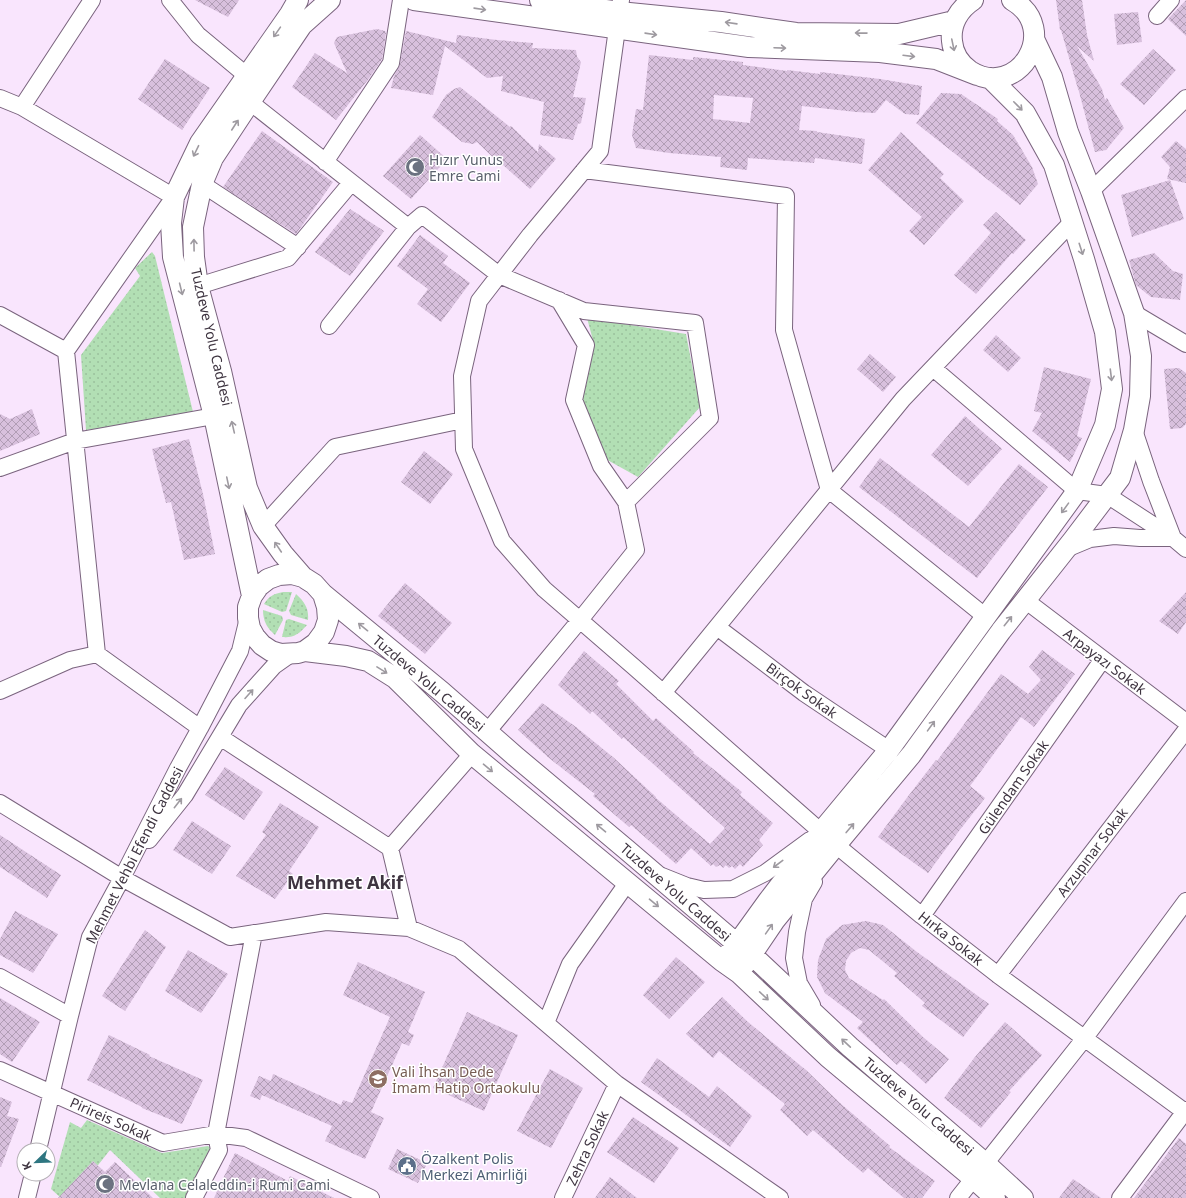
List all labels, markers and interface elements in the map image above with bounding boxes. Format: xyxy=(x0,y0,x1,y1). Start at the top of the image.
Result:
one-way arrow xyxy=(474,5,487,13)
one-way arrow xyxy=(725,19,738,27)
one-way arrow xyxy=(273,27,281,38)
one-way arrow xyxy=(644,30,657,38)
one-way arrow xyxy=(855,30,868,37)
one-way arrow xyxy=(950,38,958,51)
one-way arrow xyxy=(773,45,786,52)
one-way arrow xyxy=(902,52,915,59)
one-way arrow xyxy=(1013,101,1023,110)
one-way arrow xyxy=(231,120,239,131)
one-way arrow xyxy=(191,145,199,157)
place label: Hızır Yunus Emre Cami xyxy=(429,150,503,185)
mosque icon: Hızır Yunus Emre Cami xyxy=(404,156,426,178)
one-way arrow xyxy=(190,239,197,252)
one-way arrow xyxy=(1078,242,1085,255)
street label: Tuzdeve Yolu Caddesi xyxy=(187,266,237,408)
one-way arrow xyxy=(177,282,185,295)
one-way arrow xyxy=(1107,368,1115,381)
one-way arrow xyxy=(229,421,237,434)
one-way arrow xyxy=(225,477,233,490)
one-way arrow xyxy=(1061,503,1069,514)
one-way arrow xyxy=(274,542,282,553)
one-way arrow xyxy=(1004,616,1012,627)
one-way arrow xyxy=(358,623,368,632)
street label: Arpayazı Sokak xyxy=(1060,624,1151,699)
street label: Tuzdeve Yolu Caddesi xyxy=(369,630,489,736)
street label: Birçok Sokak xyxy=(763,658,842,723)
one-way arrow xyxy=(377,666,388,675)
one-way arrow xyxy=(244,689,254,699)
one-way arrow xyxy=(927,721,935,732)
street label: Gülendam Sokak xyxy=(973,736,1053,838)
street label: Mehmet Vehbi Efendi Caddesi xyxy=(81,763,187,947)
one-way arrow xyxy=(483,763,494,772)
one-way arrow xyxy=(174,798,183,809)
street label: Arzupınar Sokak xyxy=(1052,803,1132,900)
one-way arrow xyxy=(846,822,855,833)
one-way arrow xyxy=(596,824,607,833)
street label: Tuzdeve Yolu Caddesi xyxy=(617,839,735,945)
one-way arrow xyxy=(773,859,784,868)
district label: Mehmet Akif xyxy=(287,870,404,894)
one-way arrow xyxy=(648,899,659,908)
street label: Hırka Sokak xyxy=(915,907,988,970)
one-way arrow xyxy=(765,924,773,935)
one-way arrow xyxy=(758,991,768,1000)
one-way arrow xyxy=(841,1039,851,1048)
street label: Tuzdeve Yolu Caddesi xyxy=(860,1053,978,1159)
place label: Vali İhsan Dede İmam Hatip Ortaokulu xyxy=(392,1062,540,1097)
school or university icon: Vali İhsan Dede İmam Hatip Ortaokulu xyxy=(367,1068,389,1090)
street label: Pirireis Sokak xyxy=(67,1092,155,1146)
street label: Zehra Sokak xyxy=(561,1107,613,1189)
north arrow xyxy=(16,1142,56,1182)
place label: Özalkent Polis Merkezi Amirliği xyxy=(421,1149,527,1184)
public building icon: Özalkent Polis Merkezi Amirliği xyxy=(396,1155,418,1177)
text: K xyxy=(18,1159,35,1172)
mosque icon: Mevlana Celaleddin-i Rumi Cami xyxy=(94,1173,116,1195)
place label: Mevlana Celaleddin-i Rumi Cami xyxy=(119,1175,330,1194)

